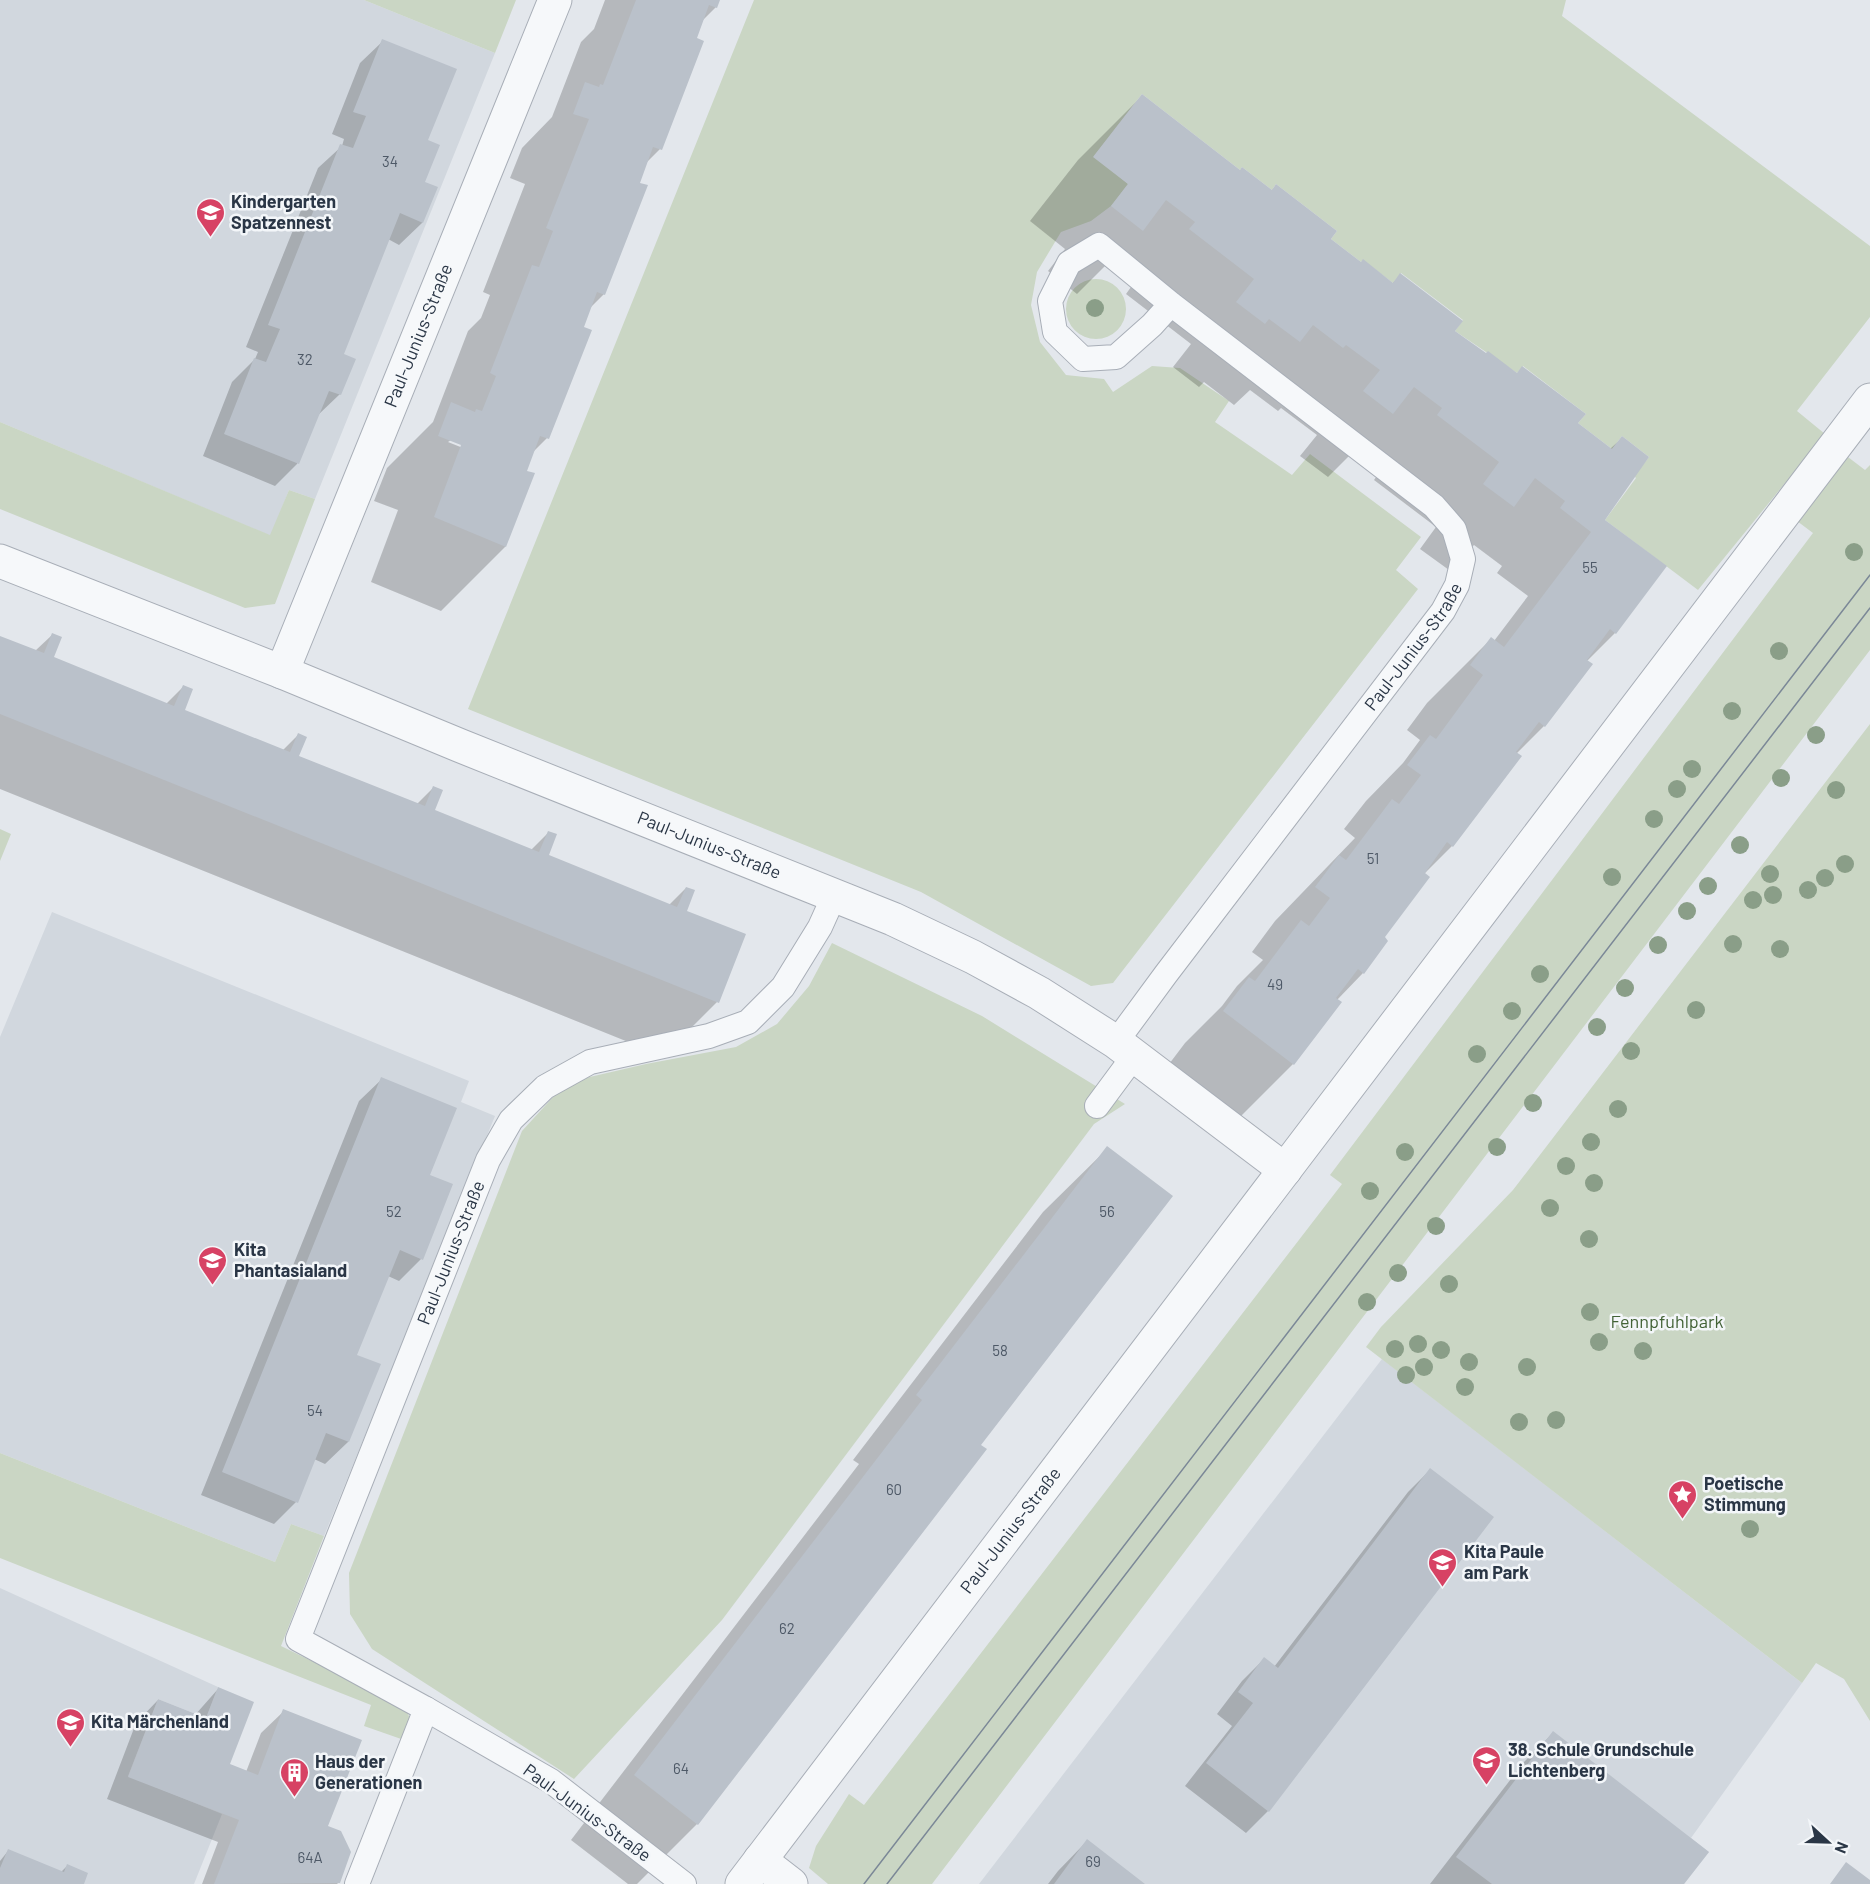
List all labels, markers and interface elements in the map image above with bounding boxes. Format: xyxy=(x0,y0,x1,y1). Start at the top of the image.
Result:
house number: 34 xyxy=(382,152,398,170)
place label: Kindergarten Spatzennest xyxy=(231,190,336,233)
school or university icon: Kindergarten Spatzennest xyxy=(194,196,226,238)
street label: Paul-Junius-Straße xyxy=(379,260,457,410)
house number: 32 xyxy=(297,350,313,368)
house number: 55 xyxy=(1582,558,1598,576)
street label: Paul-Junius-Straße xyxy=(1359,579,1466,714)
street label: Paul-Junius-Straße xyxy=(634,806,785,883)
house number: 51 xyxy=(1367,849,1379,867)
house number: 49 xyxy=(1267,975,1283,993)
street label: Paul-Junius-Straße xyxy=(412,1177,489,1327)
house number: 52 xyxy=(386,1202,402,1220)
house number: 56 xyxy=(1099,1202,1115,1220)
place label: Kita Phantasialand xyxy=(234,1238,347,1281)
school or university icon: Kita Phantasialand xyxy=(197,1244,229,1286)
park label: Fennpfuhlpark xyxy=(1610,1310,1724,1332)
house number: 58 xyxy=(992,1341,1008,1359)
house number: 54 xyxy=(307,1401,323,1419)
street label: Paul-Junius-Straße xyxy=(955,1462,1065,1597)
place label: Poetische Stimmung xyxy=(1704,1472,1786,1515)
place icon: Poetische Stimmung xyxy=(1667,1478,1699,1520)
house number: 60 xyxy=(886,1480,902,1498)
place label: Kita Paule am Park xyxy=(1464,1540,1544,1583)
school or university icon: Kita Paule am Park xyxy=(1427,1546,1459,1588)
house number: 62 xyxy=(779,1619,795,1637)
school or university icon: Kita Märchenland xyxy=(54,1706,86,1748)
place label: Kita Märchenland xyxy=(91,1710,229,1732)
place label: 38. Schule Grundschule Lichtenberg xyxy=(1508,1738,1694,1781)
school or university icon: 38. Schule Grundschule Lichtenberg xyxy=(1471,1744,1503,1786)
place label: Haus der Generationen xyxy=(315,1750,422,1793)
building icon: Haus der Generationen xyxy=(278,1756,310,1798)
street label: Paul-Junius-Straße xyxy=(519,1758,656,1866)
house number: 64 xyxy=(673,1759,689,1777)
north arrow xyxy=(1798,1812,1858,1872)
text: N xyxy=(1832,1839,1853,1856)
house number: 64A xyxy=(297,1848,323,1866)
house number: 69 xyxy=(1085,1852,1101,1870)

